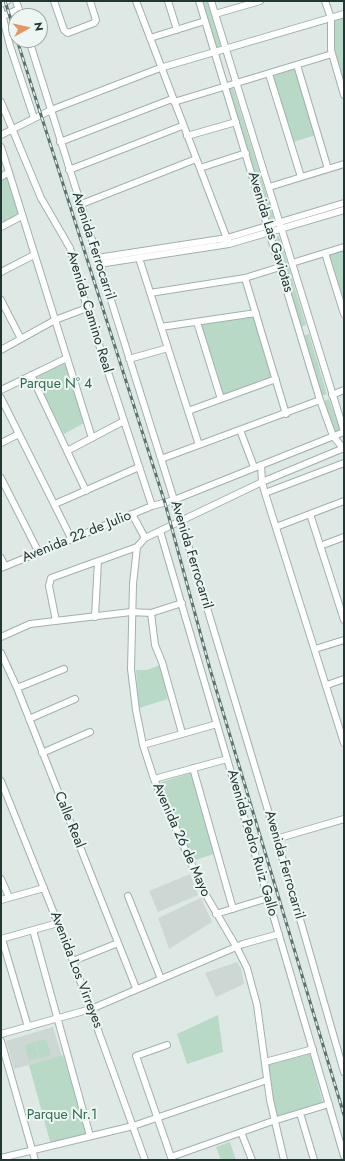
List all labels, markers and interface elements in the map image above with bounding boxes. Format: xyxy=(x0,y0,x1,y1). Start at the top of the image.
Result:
north arrow xyxy=(8,8,48,48)
text: N xyxy=(30,21,47,32)
street label: Avenida Las Gaviotas xyxy=(244,170,296,294)
street label: Avenida Ferrocarril xyxy=(68,190,118,302)
street label: Avenida Camino Real xyxy=(62,249,116,375)
park label: Parque N° 4 xyxy=(20,377,92,393)
street label: Avenida Ferrocarril xyxy=(167,499,215,611)
street label: Avenida 22 de Julio xyxy=(20,507,134,567)
street label: Avenida Pedro Ruiz Gallo xyxy=(223,768,281,918)
street label: Avenida 26 de Mayo xyxy=(148,780,214,900)
street label: Calle Real xyxy=(50,789,88,851)
street label: Avenida Ferrocarril xyxy=(260,809,308,921)
street label: Avenida Los Virreyes xyxy=(46,909,106,1031)
park label: Parque Nr.1 xyxy=(27,1108,97,1124)

